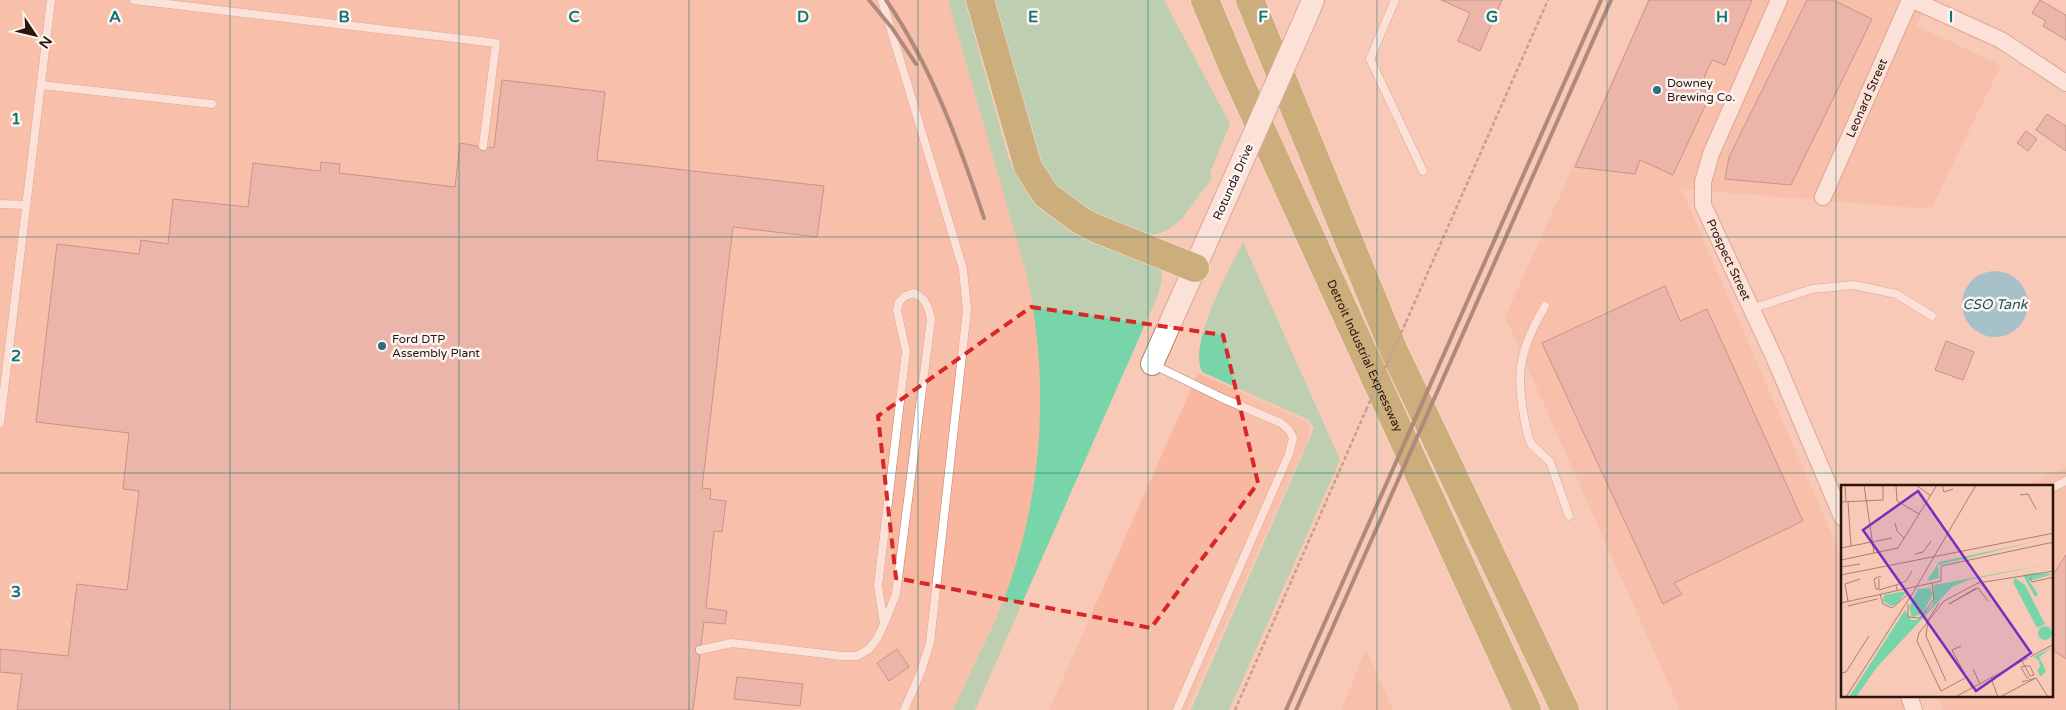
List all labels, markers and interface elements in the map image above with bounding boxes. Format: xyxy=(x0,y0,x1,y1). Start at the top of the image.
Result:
text: A xyxy=(109,7,121,27)
text: B xyxy=(338,7,350,27)
text: C xyxy=(568,7,580,27)
text: D xyxy=(797,7,809,27)
text: E xyxy=(1028,7,1038,27)
text: F xyxy=(1258,7,1268,27)
text: G xyxy=(1486,7,1498,27)
text: H xyxy=(1716,7,1728,27)
text: I xyxy=(1949,7,1953,27)
north arrow xyxy=(10,10,60,60)
text: N xyxy=(35,33,55,52)
street label: Leonard Street xyxy=(1843,56,1890,140)
place label: Downey Brewing Co. xyxy=(1667,76,1735,104)
marker: Downey Brewing Co. xyxy=(1651,84,1663,96)
text: 1 xyxy=(11,109,21,129)
street label: Rotunda Drive xyxy=(1210,142,1256,222)
street label: Prospect Street xyxy=(1704,217,1754,303)
street label: Detroit Industrial Expressway xyxy=(1324,277,1406,435)
water label: CSO Tank xyxy=(1963,296,2029,313)
place label: Ford DTP Assembly Plant xyxy=(392,332,480,360)
marker: Ford DTP Assembly Plant xyxy=(376,340,388,352)
text: 2 xyxy=(11,346,21,366)
inset map xyxy=(1841,485,2054,698)
text: 3 xyxy=(11,582,21,602)

